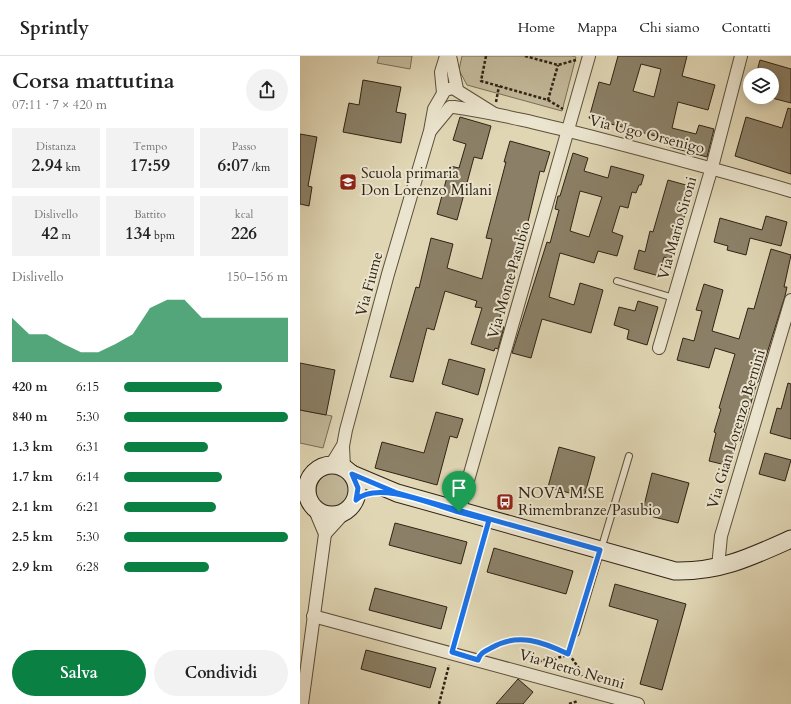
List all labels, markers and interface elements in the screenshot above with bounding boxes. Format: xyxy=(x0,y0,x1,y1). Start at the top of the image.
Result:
text: Sprintly xyxy=(20,15,89,41)
text: Home xyxy=(518,18,555,37)
text: Mappa xyxy=(577,18,617,37)
text: Chi siamo xyxy=(639,18,700,37)
text: Contatti xyxy=(722,18,771,37)
text: Corsa mattutina xyxy=(12,66,175,96)
map controls xyxy=(743,68,779,104)
button: layers xyxy=(743,68,779,104)
button: share xyxy=(246,69,288,111)
text: 07:11 · 7 × 420 m xyxy=(12,96,107,114)
street label: Via Ugo Orsenigo xyxy=(587,110,707,158)
text: Distanza xyxy=(36,139,76,154)
text: Tempo xyxy=(133,139,167,154)
text: Passo xyxy=(232,139,256,154)
text: 2.94 xyxy=(31,154,62,177)
text: 17:59 xyxy=(130,154,170,177)
text: 6:07 xyxy=(218,154,249,177)
text: km xyxy=(62,160,81,175)
text: /km xyxy=(249,160,270,175)
place label: Scuola primaria Don Lorenzo Milani xyxy=(361,163,492,200)
school or university icon: Scuola primaria Don Lorenzo Milani xyxy=(338,172,358,192)
street label: Via Mario Sironi xyxy=(653,174,701,282)
text: Dislivello xyxy=(34,207,78,222)
text: Battito xyxy=(134,207,166,222)
text: kcal xyxy=(235,207,253,222)
street label: Via Monte Pasubio xyxy=(483,219,535,341)
text: 42 xyxy=(41,222,59,245)
text: 134 xyxy=(125,222,151,245)
text: 226 xyxy=(231,222,257,245)
text: m xyxy=(59,228,71,243)
text: bpm xyxy=(151,228,175,243)
street label: Via Fiume xyxy=(351,249,387,319)
text: Dislivello xyxy=(12,268,64,286)
text: 150–156 m xyxy=(226,268,288,286)
street label: Via Gian Lorenzo Bernini xyxy=(702,347,770,511)
text: 420 m xyxy=(12,378,47,396)
text: 6:15 xyxy=(76,378,99,396)
text: 840 m xyxy=(12,408,47,426)
text: 5:30 xyxy=(76,408,99,426)
text: 1.3 km xyxy=(12,438,53,456)
text: 6:31 xyxy=(76,438,99,456)
text: 1.7 km xyxy=(12,468,53,486)
text: 6:14 xyxy=(76,468,99,486)
pin xyxy=(442,471,476,512)
icon: arrive xyxy=(448,477,470,499)
place label: NOVA M.SE Rimembranze/Pasubio xyxy=(518,483,661,520)
bus stop icon: NOVA M.SE Rimembranze/Pasubio xyxy=(495,492,515,512)
text: 2.1 km xyxy=(12,498,53,516)
text: 6:21 xyxy=(76,498,99,516)
text: 2.5 km xyxy=(12,528,53,546)
text: 5:30 xyxy=(76,528,99,546)
text: 2.9 km xyxy=(12,558,53,576)
text: 6:28 xyxy=(76,558,99,576)
street label: Via Pietro Nenni xyxy=(517,644,627,694)
button: Salva xyxy=(12,650,146,696)
button: Condividi xyxy=(154,650,288,696)

